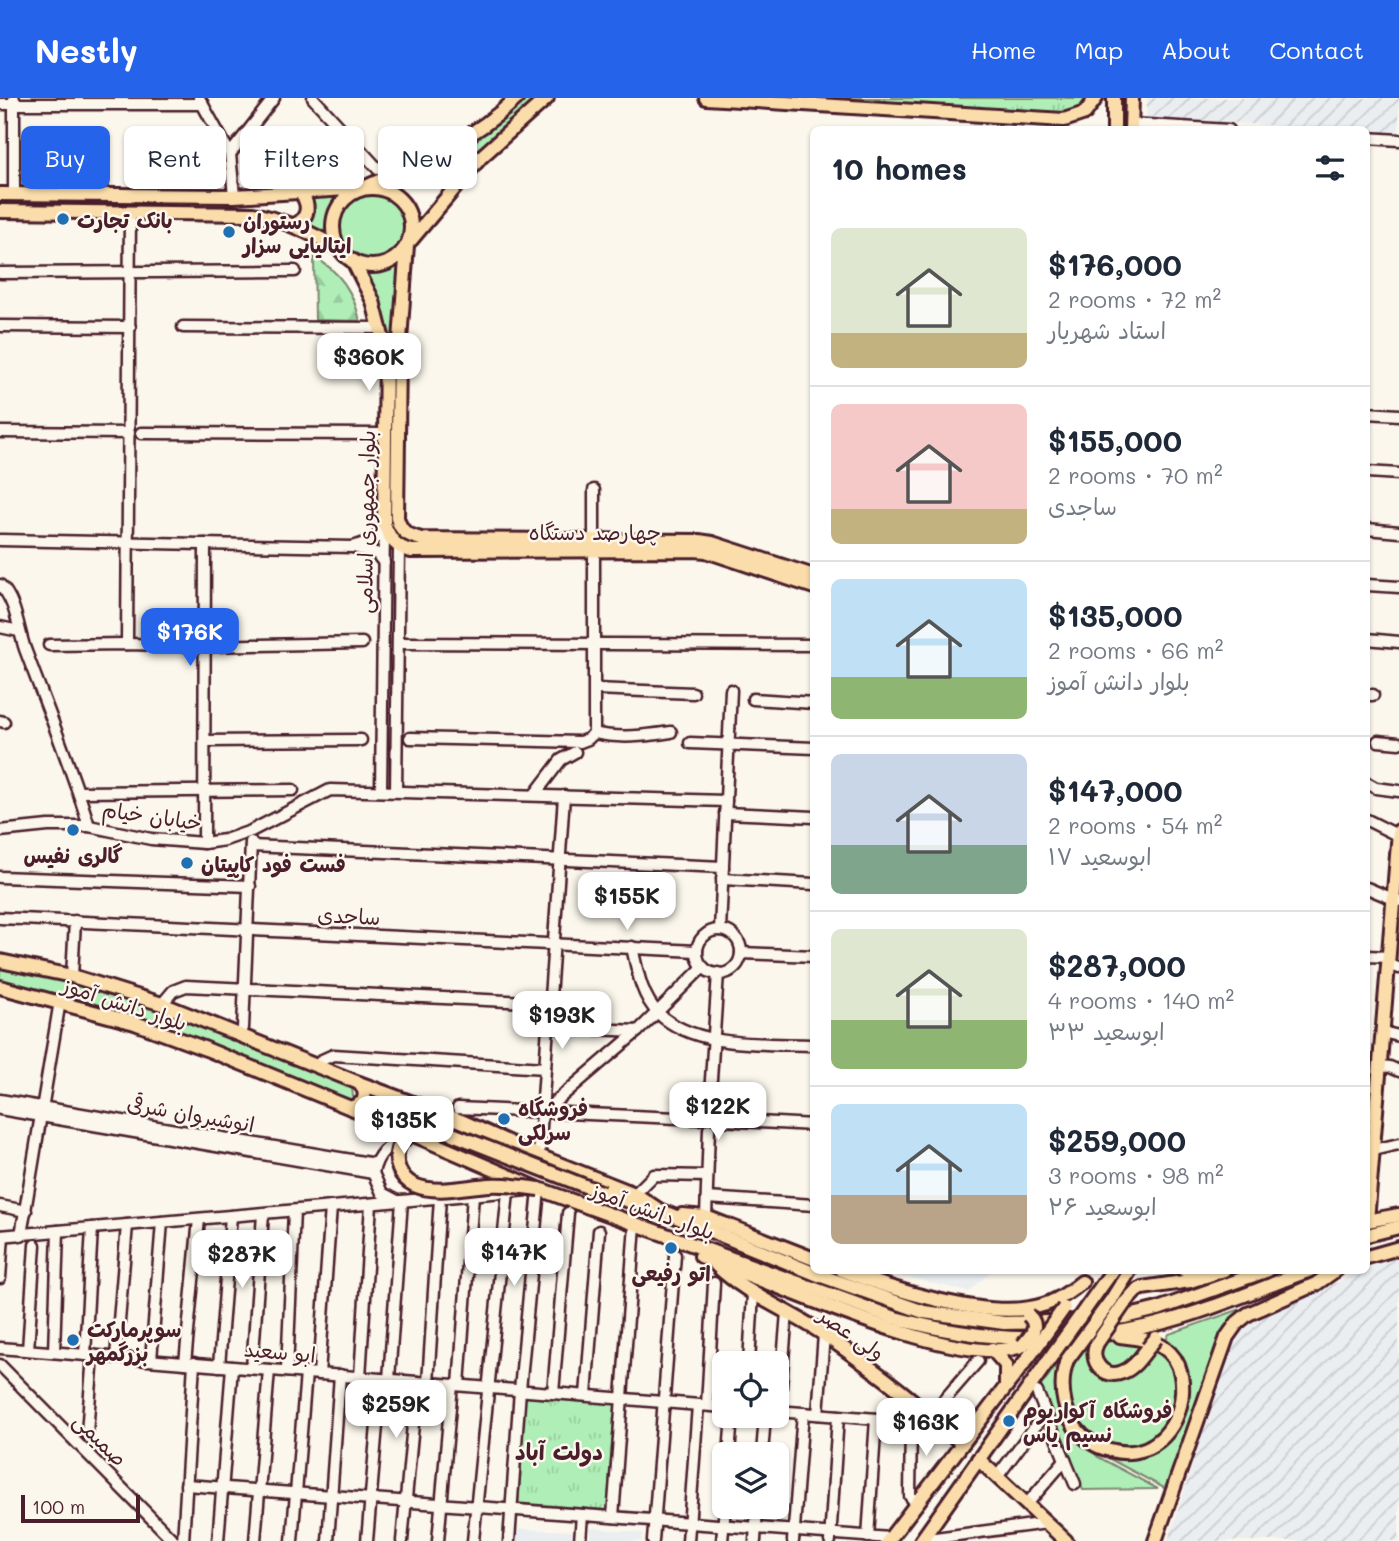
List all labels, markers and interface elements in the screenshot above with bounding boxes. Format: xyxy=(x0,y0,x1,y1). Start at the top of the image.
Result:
text: Nestly xyxy=(35,28,138,71)
text: Home xyxy=(971,34,1036,65)
text: Map xyxy=(1074,34,1123,65)
text: About xyxy=(1161,34,1231,65)
text: Contact xyxy=(1269,34,1364,65)
chip: Buy xyxy=(21,126,110,189)
chip: Rent xyxy=(124,126,226,189)
chip: Filters xyxy=(240,126,364,189)
chip: New xyxy=(378,126,477,189)
text: 10 homes xyxy=(831,148,967,188)
icon: filters xyxy=(1311,149,1349,187)
place label: بانک تجارت xyxy=(77,206,173,234)
place label: رستوران ایتالیایی سزار xyxy=(241,207,351,259)
marker: بانک تجارت xyxy=(55,211,71,227)
marker: رستوران ایتالیایی سزار xyxy=(221,224,237,240)
text: $176,000 xyxy=(1048,244,1182,284)
icon: home xyxy=(887,256,971,340)
text: 2 rooms · 72 m² xyxy=(1048,284,1221,314)
text: استاد شهریار xyxy=(1048,315,1166,345)
pin: $360K xyxy=(320,334,418,393)
text: $360K xyxy=(333,341,405,371)
text: $155,000 xyxy=(1048,420,1182,460)
street label: بلوار جمهوری اسلامی xyxy=(350,430,382,614)
icon: home xyxy=(887,432,971,516)
text: 2 rooms · 70 m² xyxy=(1048,460,1223,490)
text: ساجدی xyxy=(1048,491,1117,521)
street label: چهارصد دستگاه xyxy=(529,518,661,546)
text: $135,000 xyxy=(1048,595,1182,635)
icon: home xyxy=(887,607,971,691)
pin: $176K xyxy=(141,608,239,668)
text: $176K xyxy=(157,616,223,646)
text: 2 rooms · 66 m² xyxy=(1048,635,1223,665)
text: بلوار دانش آموز xyxy=(1048,666,1190,696)
text: $147,000 xyxy=(1048,770,1183,810)
icon: home xyxy=(887,782,971,866)
street label: خیابان خیام xyxy=(100,795,204,839)
text: 2 rooms · 54 m² xyxy=(1048,810,1223,840)
marker: گالری نفیس xyxy=(65,822,81,838)
place label: گالری نفیس xyxy=(23,841,123,869)
text: ابوسعید ۱۷ xyxy=(1048,841,1152,871)
place label: فست فود کاپیتان xyxy=(201,850,346,878)
marker: فست فود کاپیتان xyxy=(179,855,195,871)
pin: $155K xyxy=(578,872,676,932)
text: $155K xyxy=(594,880,660,910)
street label: ساجدی xyxy=(317,900,381,930)
text: $287,000 xyxy=(1048,945,1186,985)
icon: home xyxy=(887,957,971,1041)
street label: بلوار دانش آموز xyxy=(57,970,191,1037)
text: 4 rooms · 140 m² xyxy=(1048,985,1234,1015)
pin: $193K xyxy=(513,992,611,1051)
text: $193K xyxy=(528,999,596,1029)
text: ابوسعید ۳۳ xyxy=(1048,1016,1165,1046)
pin: $122K xyxy=(669,1082,767,1142)
street label: انوشیروان شرقی xyxy=(125,1089,257,1138)
text: $122K xyxy=(685,1090,751,1120)
place label: فروشگاه سرلکی xyxy=(518,1094,588,1146)
pin: $135K xyxy=(355,1096,453,1156)
text: $135K xyxy=(371,1104,437,1134)
marker: فروشگاه سرلکی xyxy=(496,1111,512,1127)
text: $259,000 xyxy=(1048,1120,1186,1160)
icon: home xyxy=(887,1132,971,1216)
text: 3 rooms · 98 m² xyxy=(1048,1160,1224,1190)
street label: بلوار دانش آموز xyxy=(585,1175,718,1246)
text: ابوسعید ۲۶ xyxy=(1048,1191,1157,1221)
pin: $147K xyxy=(465,1228,563,1288)
pin: $287K xyxy=(193,1230,291,1290)
text: $147K xyxy=(481,1236,547,1266)
text: $287K xyxy=(207,1238,277,1268)
marker: اتو رفیعی xyxy=(663,1240,679,1256)
place label: اتو رفیعی xyxy=(631,1259,711,1287)
street label: ولی عصر xyxy=(811,1299,891,1367)
place label: سوپرمارکت بزرگمهر xyxy=(85,1315,181,1367)
marker: سوپرمارکت بزرگمهر xyxy=(65,1332,81,1348)
street label: ابو سعید xyxy=(243,1334,317,1369)
map controls xyxy=(712,1351,789,1519)
button: locate xyxy=(712,1351,789,1428)
pin: $259K xyxy=(347,1380,445,1440)
text: $259K xyxy=(361,1388,431,1418)
place label: فروشگاه آکواریوم نسیم یاس xyxy=(1023,1396,1172,1451)
pin: $163K xyxy=(877,1398,975,1458)
street label: صمیمی xyxy=(67,1406,134,1473)
text: $163K xyxy=(892,1406,960,1436)
marker: فروشگاه آکواریوم نسیم یاس xyxy=(1001,1413,1017,1429)
district label: دولت آباد xyxy=(515,1436,603,1467)
button: layers xyxy=(712,1442,789,1519)
scale bar xyxy=(21,1492,140,1524)
text: 100 m xyxy=(32,1494,85,1519)

